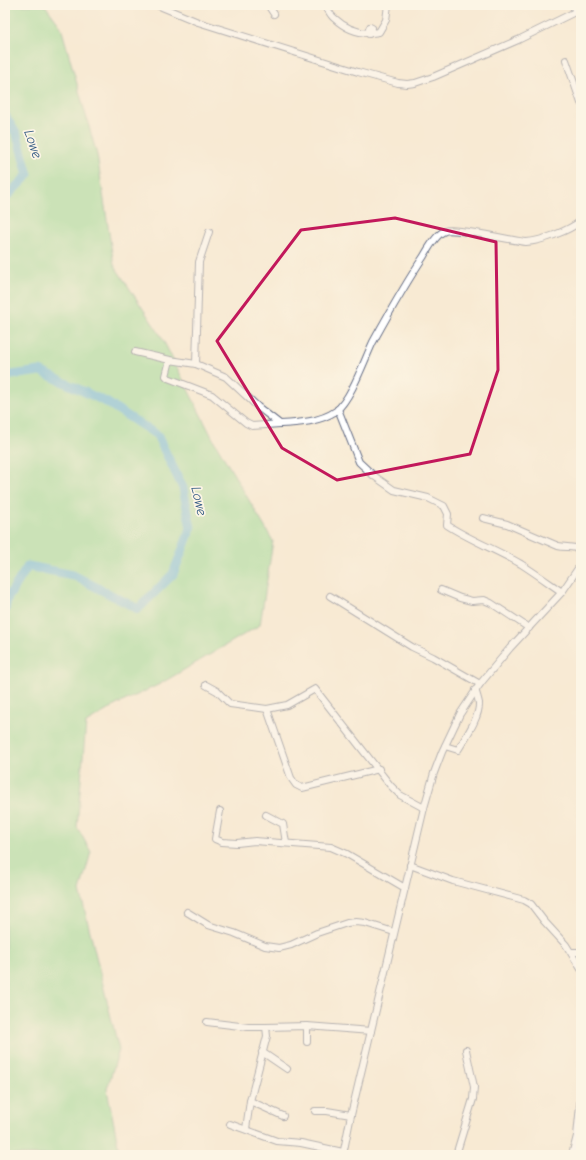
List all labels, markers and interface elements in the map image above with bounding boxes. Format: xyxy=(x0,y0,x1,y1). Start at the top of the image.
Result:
water label: Lowe xyxy=(20,127,46,161)
water label: Lowe xyxy=(187,485,211,517)

